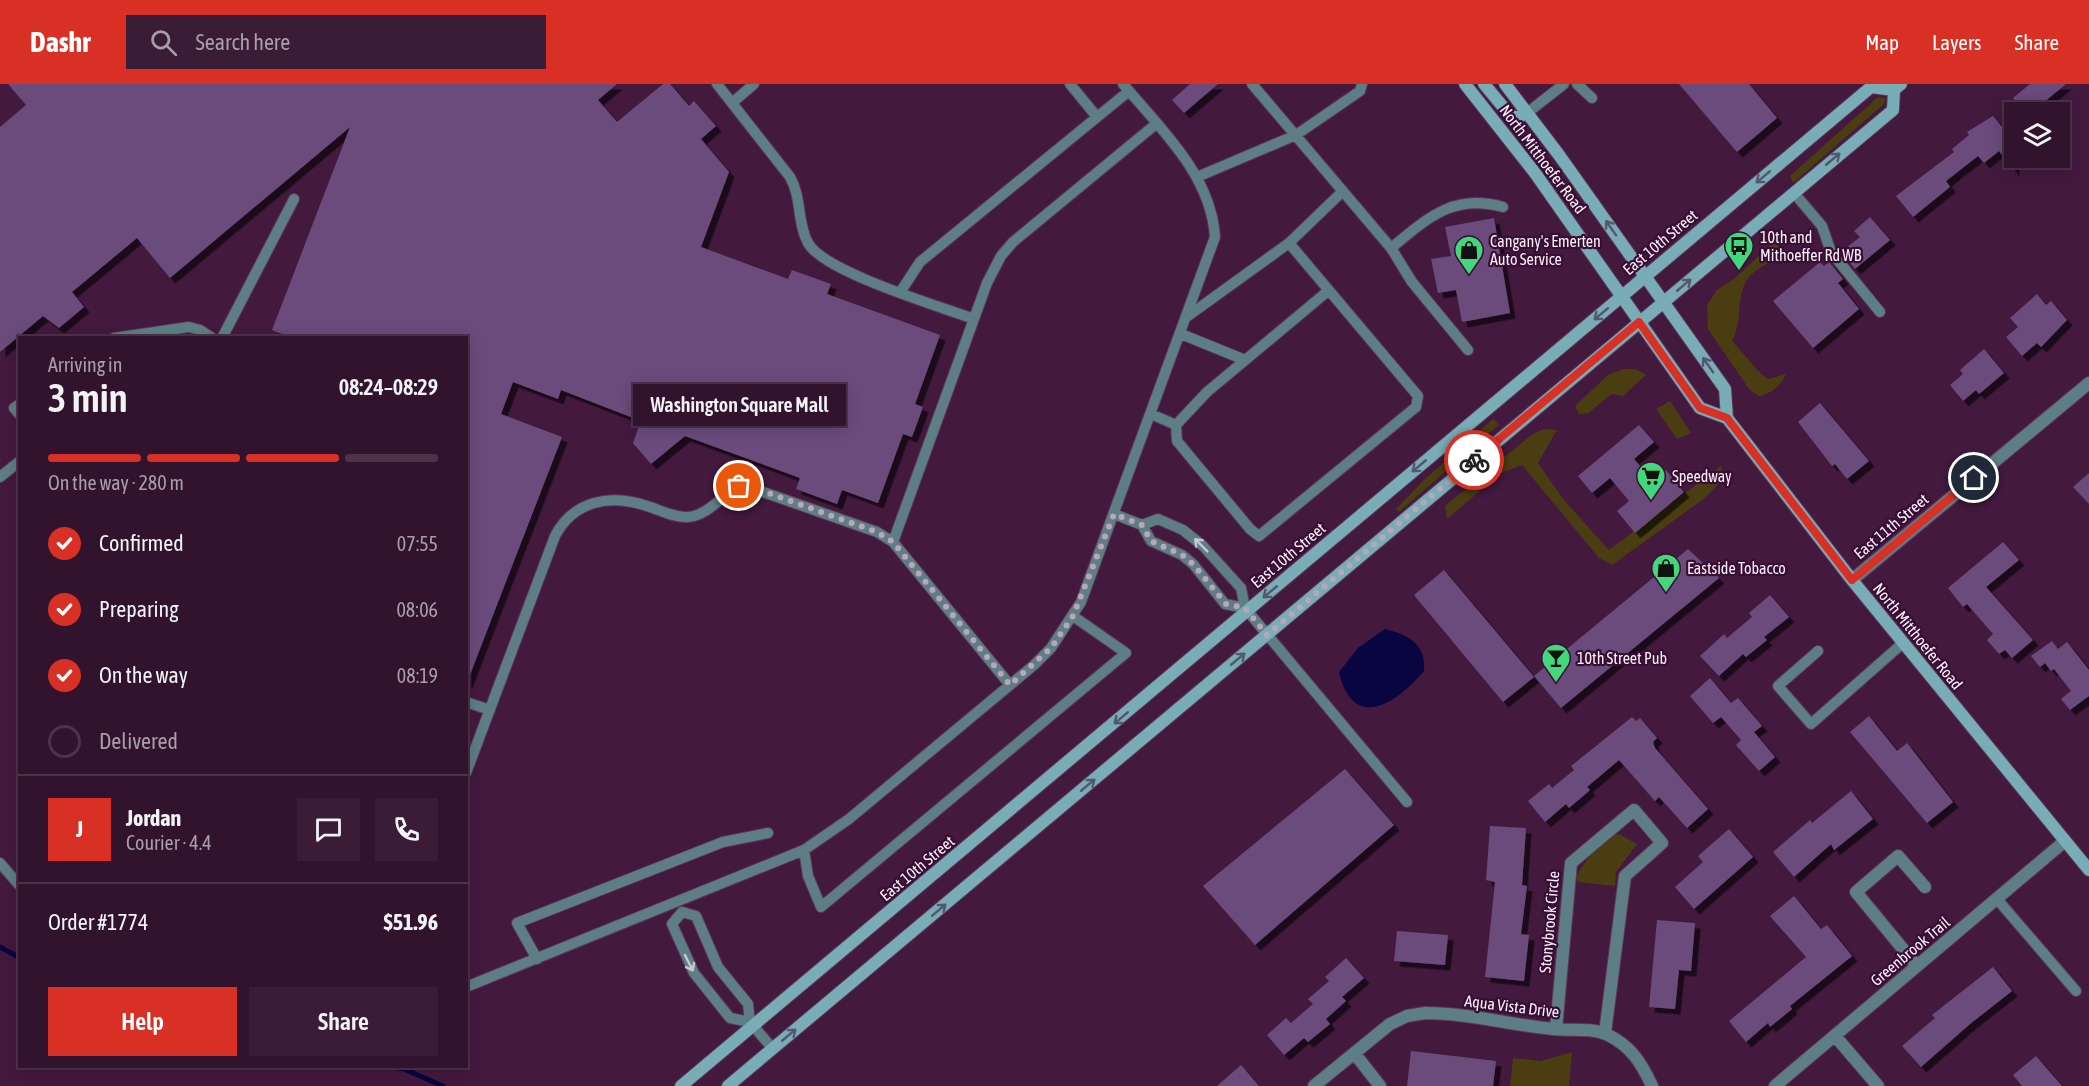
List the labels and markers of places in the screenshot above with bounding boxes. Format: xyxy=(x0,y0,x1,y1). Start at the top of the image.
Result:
place label: 10th and Mithoeffer Rd WB xyxy=(1760,228,1862,264)
bus stop icon: 10th and Mithoeffer Rd WB xyxy=(1723,230,1755,272)
place label: Cangany's Emerten Auto Service xyxy=(1490,232,1601,268)
shop icon: Cangany's Emerten Auto Service xyxy=(1453,234,1485,276)
callout: Washington Square Mall xyxy=(632,384,846,426)
pin xyxy=(1948,452,1999,503)
pin xyxy=(713,460,764,511)
supermarket icon: Speedway xyxy=(1635,460,1667,502)
place label: Speedway xyxy=(1672,467,1732,486)
shop icon: Eastside Tobacco xyxy=(1650,552,1682,594)
place label: Eastside Tobacco xyxy=(1687,559,1786,577)
bar icon: 10th Street Pub xyxy=(1540,642,1572,684)
place label: 10th Street Pub xyxy=(1577,649,1667,667)

